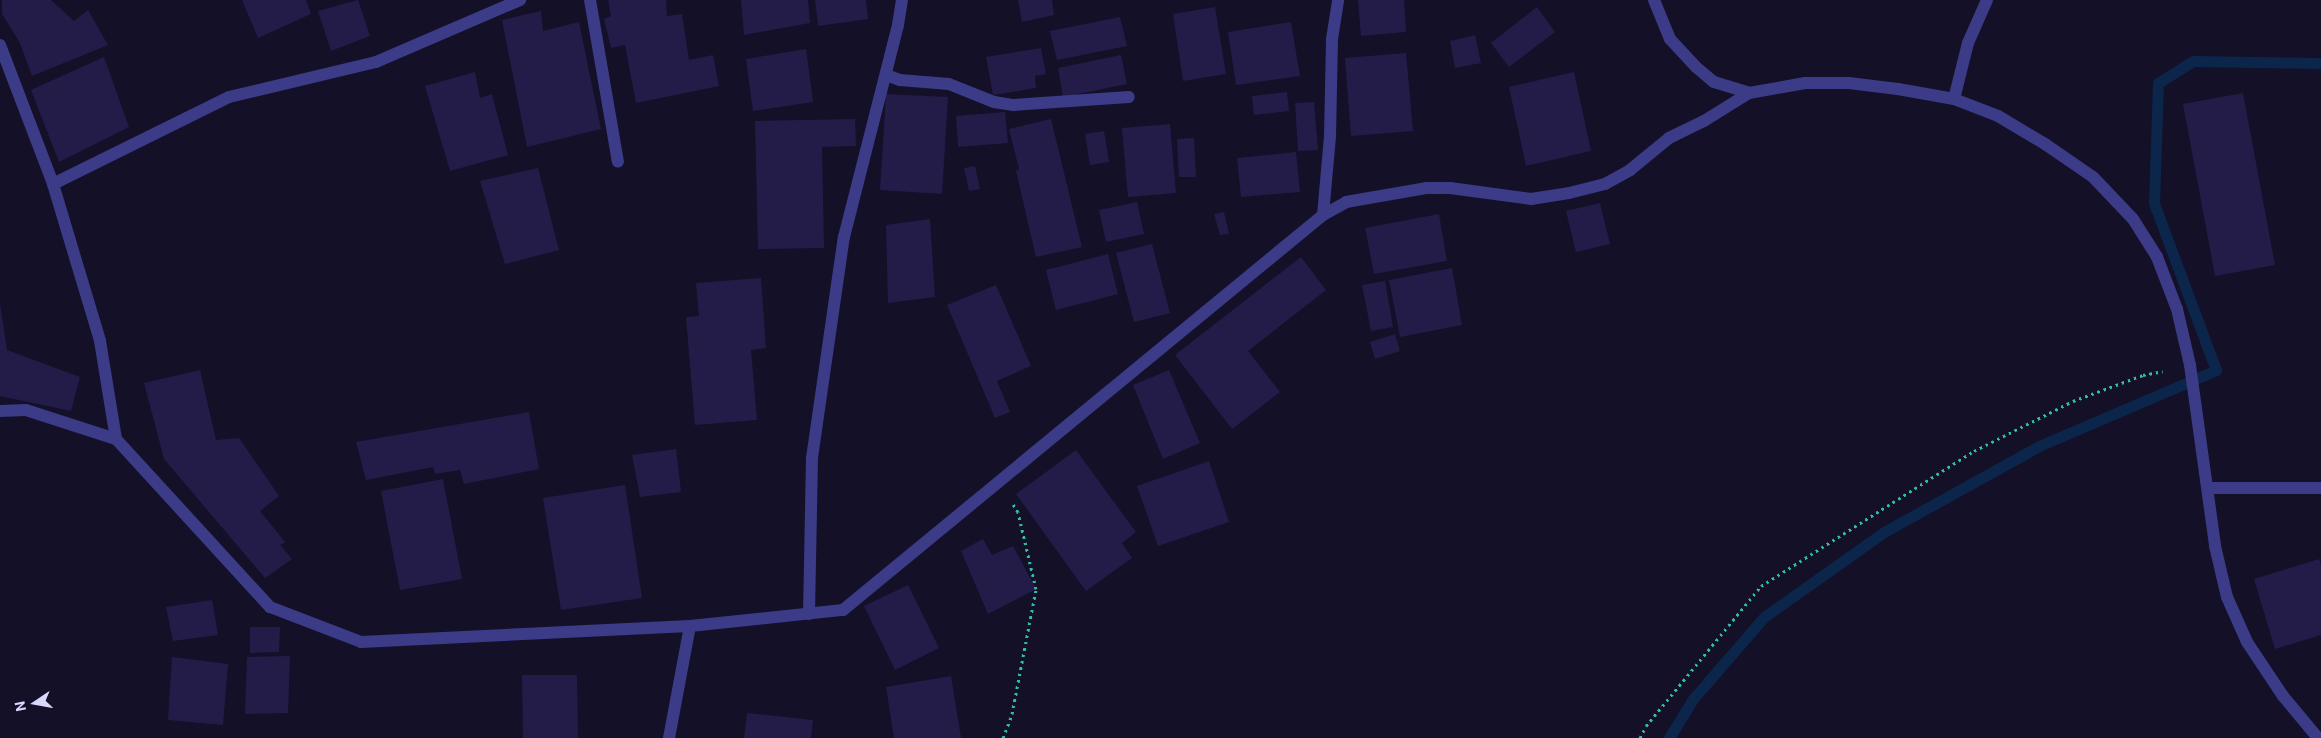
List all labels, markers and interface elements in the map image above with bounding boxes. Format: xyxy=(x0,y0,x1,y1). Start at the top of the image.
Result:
north arrow xyxy=(10,678,60,728)
text: N xyxy=(11,700,29,713)

